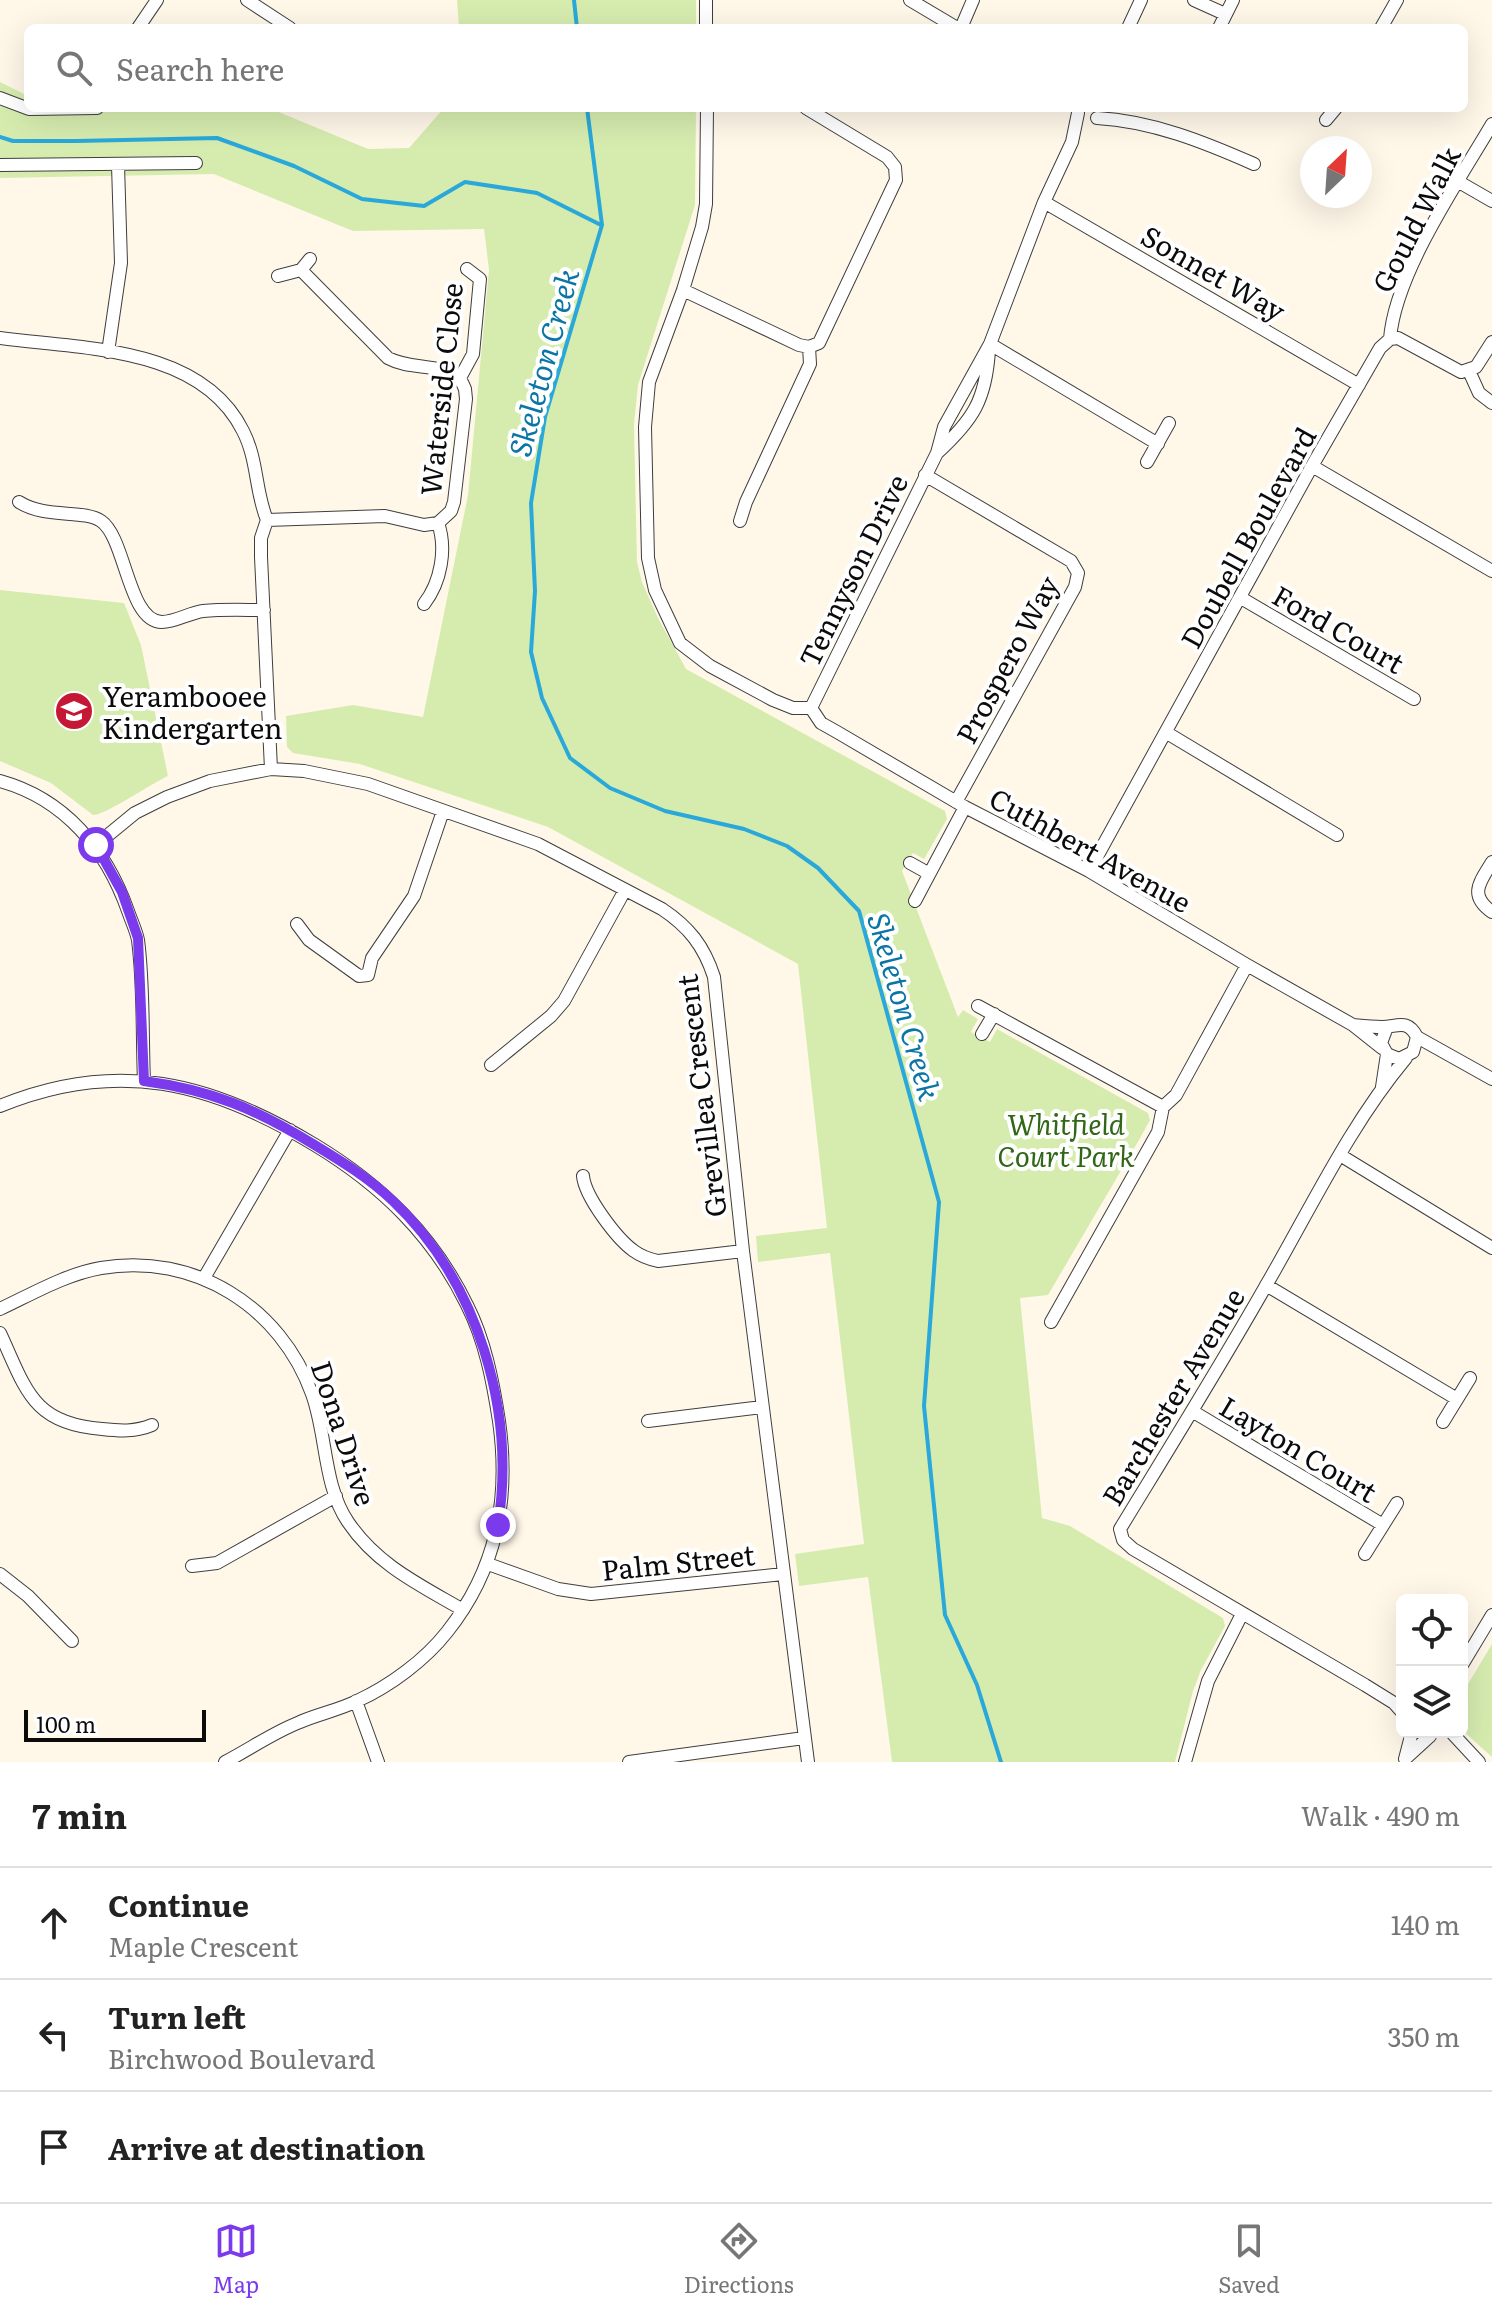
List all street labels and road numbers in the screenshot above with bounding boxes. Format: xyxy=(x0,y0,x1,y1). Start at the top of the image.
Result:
street label: Gould Walk xyxy=(1360,138,1470,299)
street label: Sonnet Way xyxy=(1134,214,1295,331)
street label: Waterside Close xyxy=(408,281,472,497)
street label: Doubell Boulevard xyxy=(1169,419,1325,655)
street label: Tennyson Drive xyxy=(787,466,917,674)
street label: Prospero Way xyxy=(944,567,1068,750)
street label: Ford Court xyxy=(1265,573,1413,683)
street label: Cuthbert Avenue xyxy=(982,776,1200,922)
street label: Grevillea Crescent xyxy=(664,972,736,1220)
street label: Barchester Avenue xyxy=(1090,1279,1254,1513)
street label: Dona Drive xyxy=(302,1355,388,1511)
street label: Layton Court xyxy=(1212,1384,1386,1512)
street label: Palm Street xyxy=(599,1532,757,1590)

